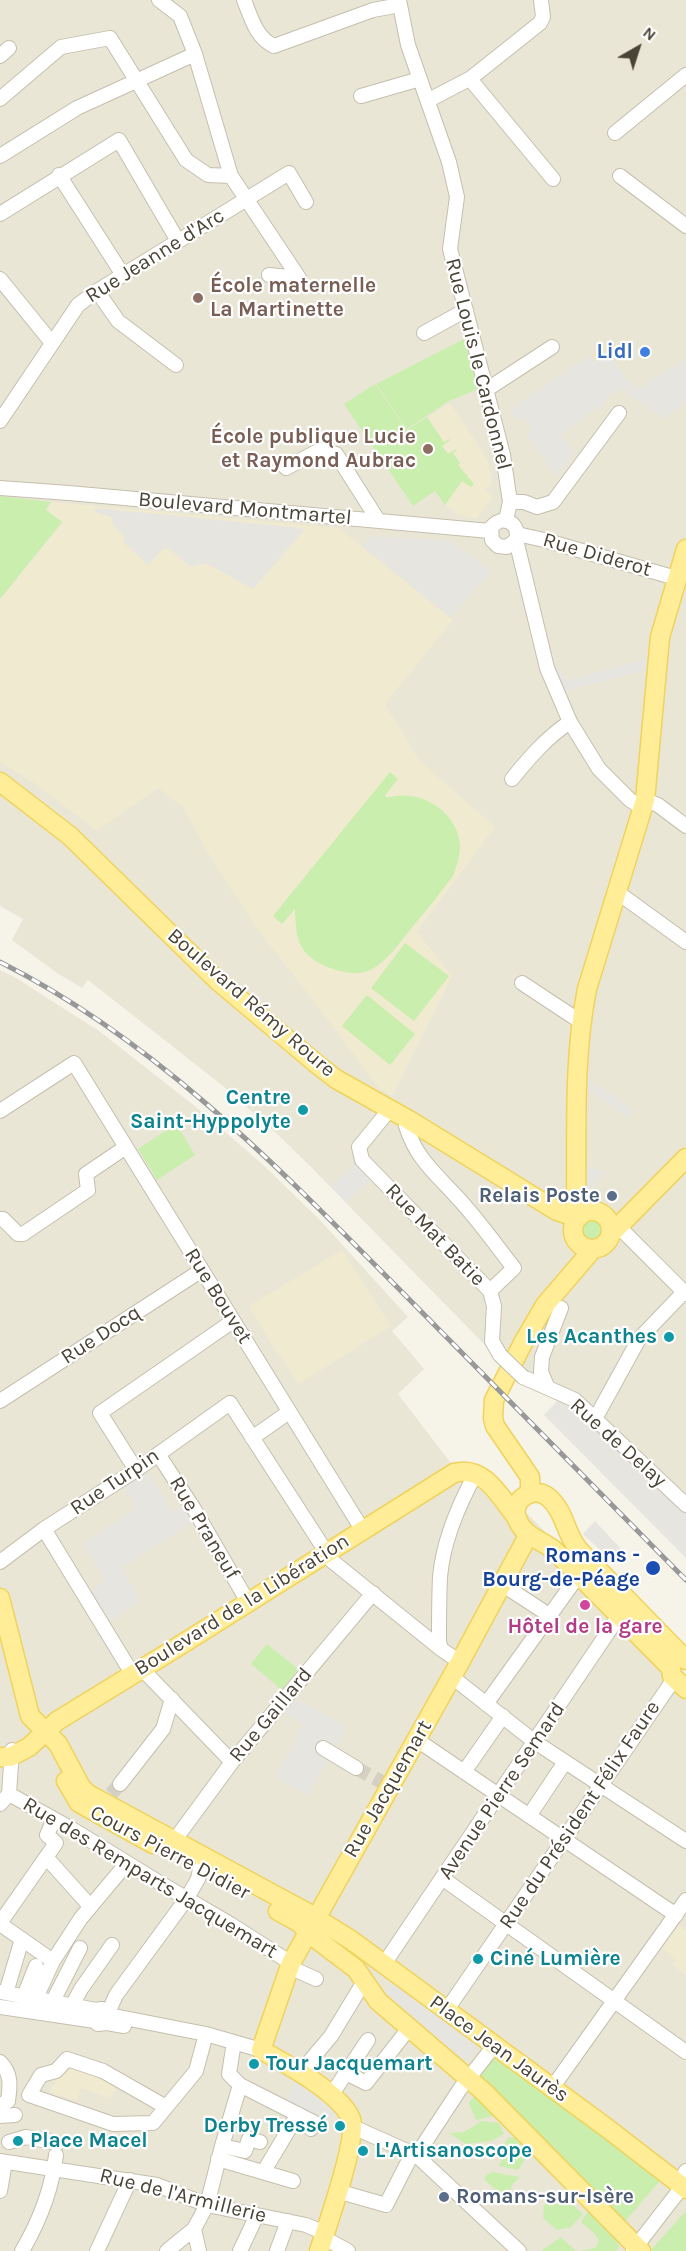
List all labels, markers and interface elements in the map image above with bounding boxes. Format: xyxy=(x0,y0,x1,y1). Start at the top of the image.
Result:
north arrow xyxy=(608,18,668,78)
text: N xyxy=(639,23,660,45)
street label: Rue Jeanne d'Arc xyxy=(81,203,229,309)
street label: Rue Louis le Cardonnel xyxy=(439,256,517,472)
place label: École maternelle La Martinette xyxy=(210,273,376,323)
marker: École maternelle La Martinette xyxy=(191,291,205,305)
place label: Lidl xyxy=(596,339,633,365)
marker: Lidl xyxy=(638,345,652,359)
place label: École publique Lucie et Raymond Aubrac xyxy=(211,424,416,474)
marker: École publique Lucie et Raymond Aubrac xyxy=(421,442,435,456)
street label: Boulevard Montmartel xyxy=(137,487,353,531)
street label: Rue Diderot xyxy=(540,527,654,583)
street label: Boulevard Rémy Roure xyxy=(162,923,340,1083)
place label: Centre Saint-Hyppolyte xyxy=(130,1085,291,1135)
marker: Centre Saint-Hyppolyte xyxy=(296,1103,310,1117)
street label: Rue Mat Batie xyxy=(380,1178,490,1292)
place label: Relais Poste xyxy=(479,1183,600,1209)
marker: Relais Poste xyxy=(605,1189,619,1203)
street label: Rue Bouvet xyxy=(179,1244,257,1348)
street label: Rue Docq xyxy=(56,1300,146,1370)
place label: Les Acanthes xyxy=(526,1324,657,1350)
marker: Les Acanthes xyxy=(662,1330,676,1344)
street label: Rue de Delay xyxy=(564,1393,672,1493)
street label: Rue Turpin xyxy=(66,1443,164,1521)
street label: Rue Praneuf xyxy=(163,1472,245,1584)
street label: Boulevard de la Libération xyxy=(130,1528,354,1682)
place label: Romans - Bourg-de-Péage xyxy=(482,1543,640,1593)
marker: Romans - Bourg-de-Péage xyxy=(644,1559,662,1577)
marker: Hôtel de la gare xyxy=(578,1598,592,1612)
place label: Hôtel de la gare xyxy=(507,1614,663,1640)
street label: Rue Gaillard xyxy=(224,1662,318,1768)
street label: Rue du Président Félix Faure xyxy=(494,1696,666,1934)
street label: Avenue Pierre Semard xyxy=(433,1698,571,1884)
street label: Rue Jacquemart xyxy=(338,1716,438,1862)
street label: Rue des Remparts Jacquemart xyxy=(18,1792,282,1964)
street label: Cours Pierre Didier xyxy=(86,1800,254,1906)
place label: Ciné Lumière xyxy=(490,1946,621,1972)
marker: Ciné Lumière xyxy=(471,1952,485,1966)
street label: Place Jean Jaurès xyxy=(424,1990,574,2108)
place label: Tour Jacquemart xyxy=(266,2051,432,2077)
marker: Tour Jacquemart xyxy=(247,2057,261,2071)
place label: Derby Tressé xyxy=(203,2113,328,2139)
marker: Derby Tressé xyxy=(333,2119,347,2133)
place label: Place Macel xyxy=(30,2128,148,2154)
marker: Place Macel xyxy=(11,2134,25,2148)
place label: L'Artisanoscope xyxy=(375,2138,532,2164)
marker: L'Artisanoscope xyxy=(356,2144,370,2158)
street label: Rue de l'Armillerie xyxy=(97,2163,269,2229)
place label: Romans-sur-Isère xyxy=(456,2184,634,2210)
marker: Romans-sur-Isère xyxy=(437,2190,451,2204)

